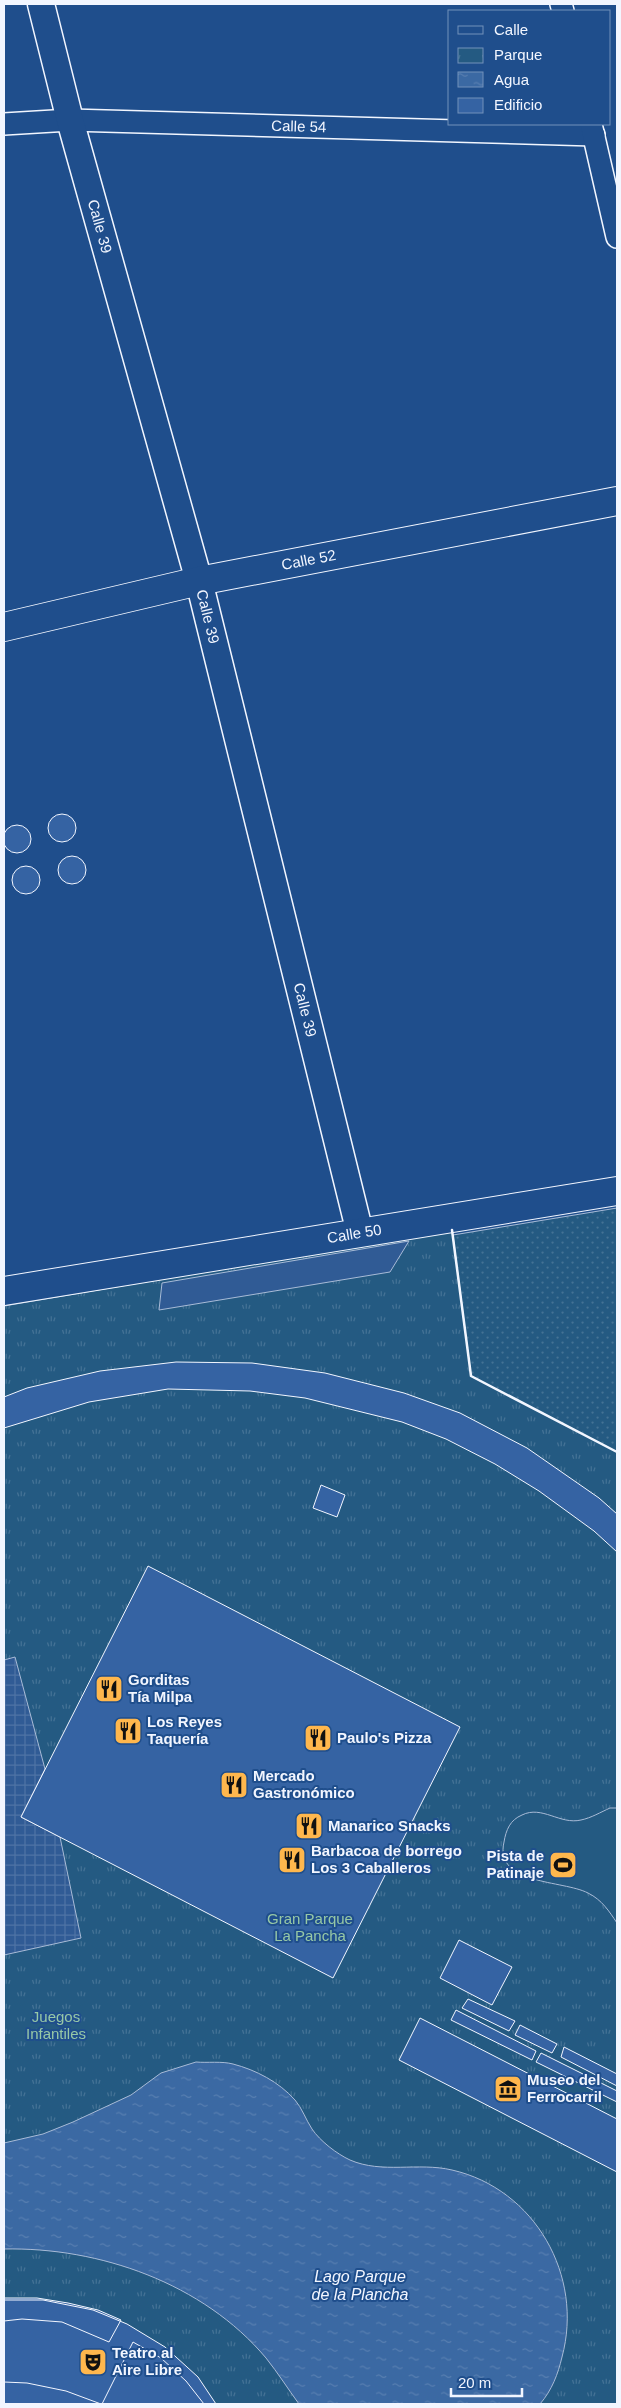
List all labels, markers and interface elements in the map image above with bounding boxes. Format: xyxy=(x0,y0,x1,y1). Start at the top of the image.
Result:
legend xyxy=(448,10,611,125)
text: Calle xyxy=(494,21,528,38)
text: Parque xyxy=(494,46,542,63)
text: Agua xyxy=(494,71,530,88)
text: Edificio xyxy=(494,96,542,113)
street label: Calle 54 xyxy=(271,117,327,135)
street label: Calle 39 xyxy=(85,197,116,255)
street label: Calle 52 xyxy=(280,546,337,573)
street label: Calle 39 xyxy=(193,588,223,645)
street label: Calle 39 xyxy=(291,981,320,1038)
street label: Calle 50 xyxy=(326,1221,383,1246)
place label: Gorditas Tía Milpa xyxy=(128,1671,193,1705)
restaurant icon: Gorditas Tía Milpa xyxy=(94,1674,124,1704)
place label: Los Reyes Taquería xyxy=(147,1713,222,1747)
restaurant icon: Los Reyes Taquería xyxy=(113,1716,143,1746)
restaurant icon: Paulo's Pizza xyxy=(303,1723,333,1753)
place label: Paulo's Pizza xyxy=(337,1729,432,1746)
place label: Mercado Gastronómico xyxy=(253,1767,355,1801)
restaurant icon: Mercado Gastronómico xyxy=(219,1770,249,1800)
restaurant icon: Manarico Snacks xyxy=(294,1811,324,1841)
place label: Manarico Snacks xyxy=(328,1817,451,1834)
place label: Barbacoa de borrego Los 3 Caballeros xyxy=(311,1842,462,1876)
restaurant icon: Barbacoa de borrego Los 3 Caballeros xyxy=(277,1845,307,1875)
place label: Pista de Patinaje xyxy=(486,1847,544,1881)
sports icon: Pista de Patinaje xyxy=(548,1850,578,1880)
park label: Gran Parque La Pancha xyxy=(267,1910,353,1944)
park label: Juegos Infantiles xyxy=(26,2008,86,2042)
place label: Museo del Ferrocarril xyxy=(527,2071,602,2105)
museum icon: Museo del Ferrocarril xyxy=(493,2074,523,2104)
water label: Lago Parque de la Plancha xyxy=(312,2268,409,2303)
place label: Teatro al Aire Libre xyxy=(112,2344,182,2378)
theatre icon: Teatro al Aire Libre xyxy=(78,2347,108,2377)
scale bar xyxy=(451,2366,522,2398)
text: 20 m xyxy=(458,2374,491,2391)

